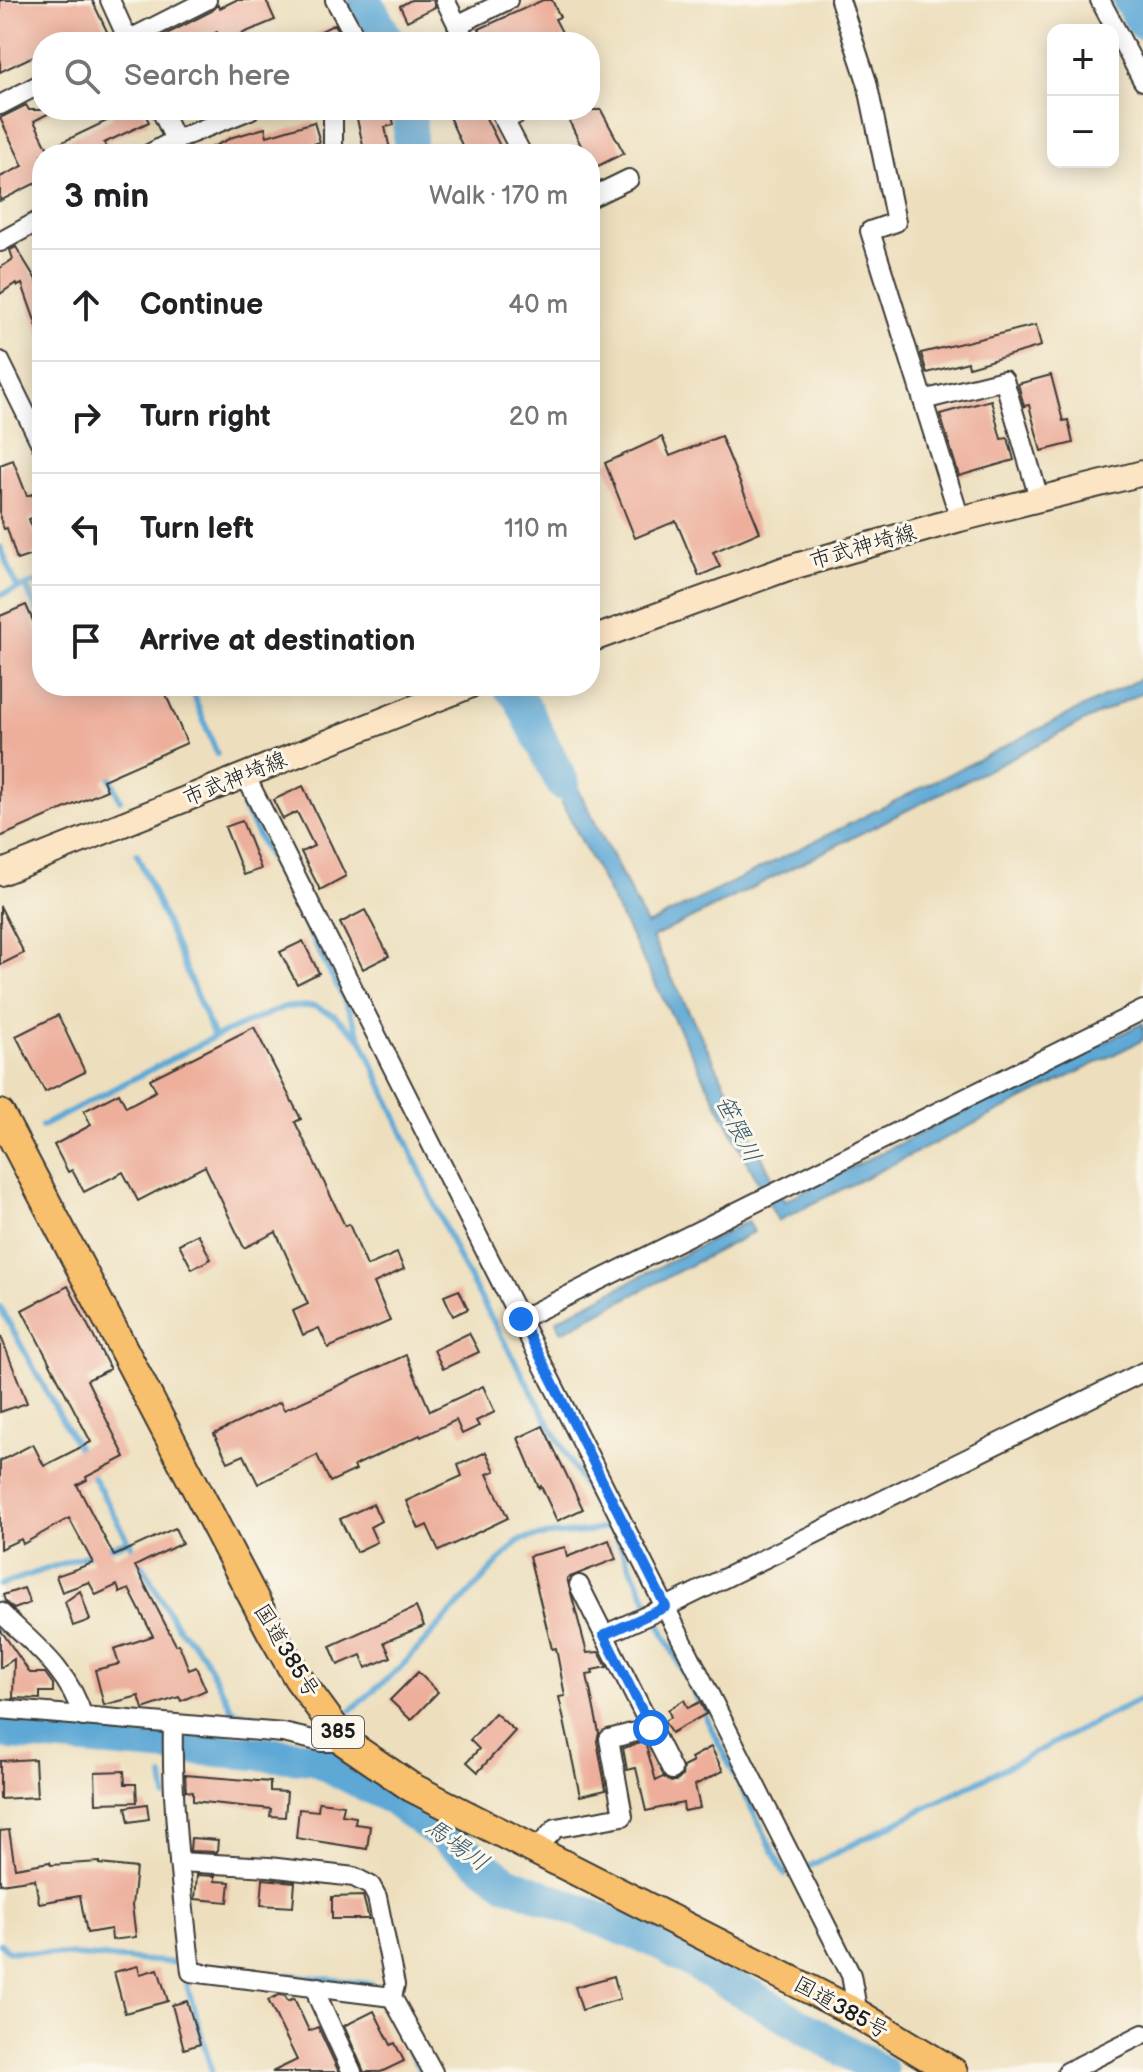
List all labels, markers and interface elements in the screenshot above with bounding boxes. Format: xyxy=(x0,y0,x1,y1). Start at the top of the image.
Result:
map controls xyxy=(1047,24,1119,168)
button: + xyxy=(1047,24,1119,96)
search box xyxy=(32,32,600,120)
icon: search xyxy=(60,54,104,98)
text: Search here xyxy=(124,58,290,94)
button: − xyxy=(1047,96,1119,168)
text: 3 min xyxy=(64,176,149,217)
text: Walk · 170 m xyxy=(429,181,568,212)
icon: ahead xyxy=(64,283,108,327)
text: Continue xyxy=(140,287,263,323)
text: 40 m xyxy=(508,290,568,321)
icon: right xyxy=(64,395,108,439)
text: Turn right xyxy=(140,399,271,435)
text: 20 m xyxy=(509,402,568,433)
icon: left xyxy=(64,507,108,551)
text: Turn left xyxy=(140,511,254,547)
text: 110 m xyxy=(504,514,568,545)
street label: 市武神埼線 xyxy=(806,519,920,575)
icon: arrive xyxy=(64,619,108,663)
text: Arrive at destination xyxy=(140,623,416,659)
street label: 市武神埼線 xyxy=(179,746,291,812)
water label: 笹隈川 xyxy=(709,1090,767,1168)
route end xyxy=(503,1301,539,1337)
street label: 国道385号 xyxy=(247,1599,325,1703)
route start xyxy=(633,1710,669,1746)
road number: 385 xyxy=(312,1716,364,1748)
water label: 馬場川 xyxy=(419,1812,495,1878)
street label: 国道385号 xyxy=(789,1971,893,2045)

